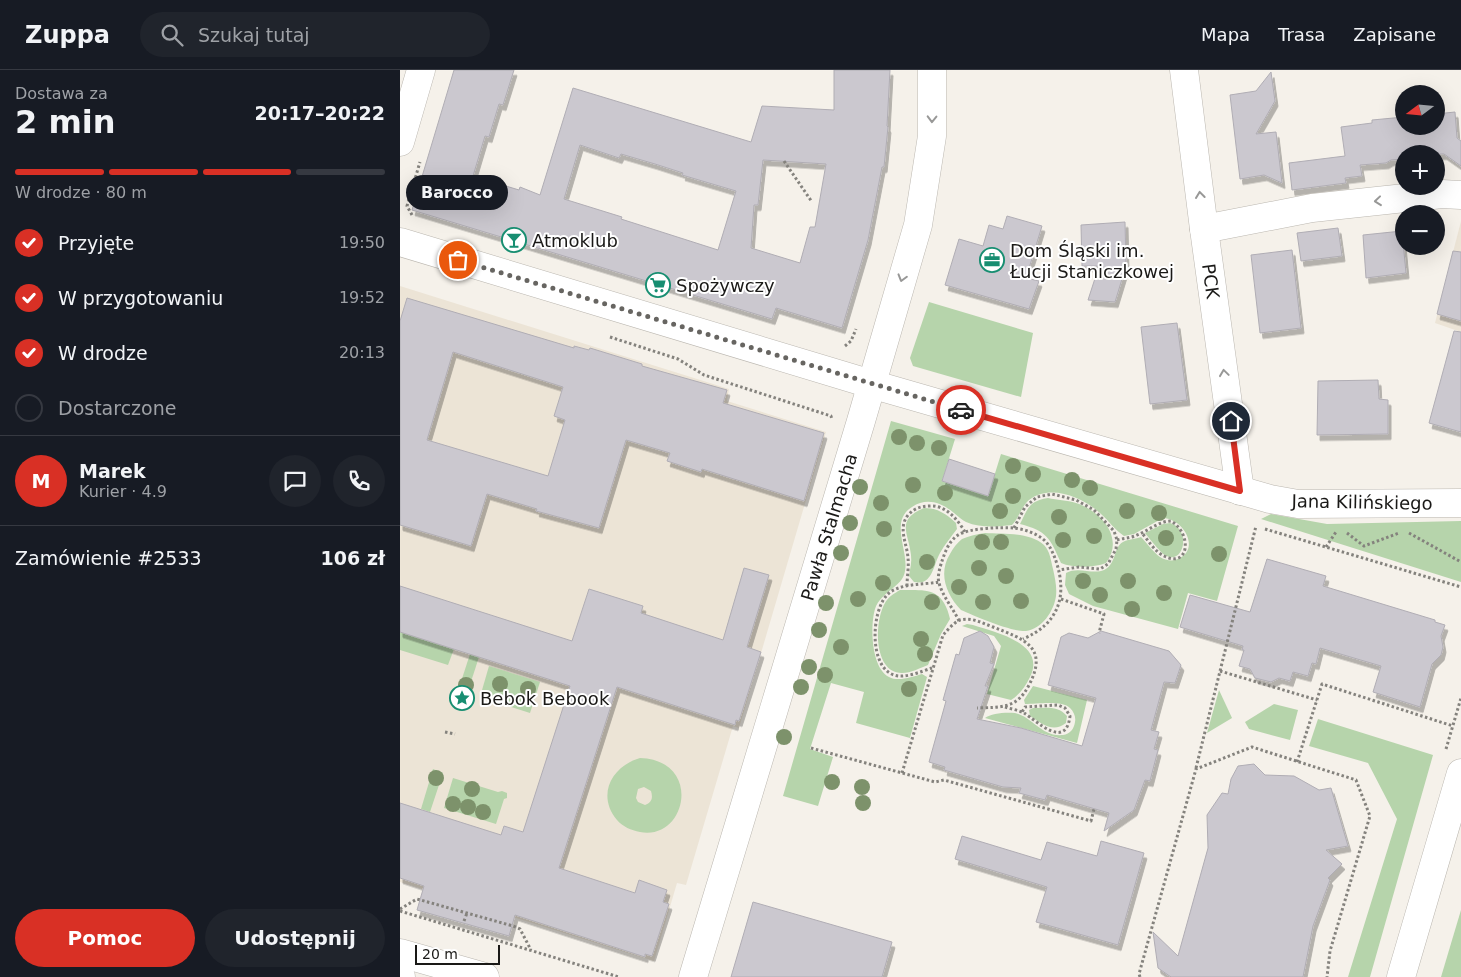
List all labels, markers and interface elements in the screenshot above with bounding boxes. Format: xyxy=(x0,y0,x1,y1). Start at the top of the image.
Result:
search box xyxy=(140,12,490,57)
text: Zuppa xyxy=(25,21,110,49)
icon: search xyxy=(158,21,186,49)
text: Szukaj tutaj xyxy=(198,24,310,46)
text: Mapa xyxy=(1201,24,1250,45)
text: Trasa xyxy=(1278,24,1325,45)
text: Zapisane xyxy=(1353,24,1436,45)
text: Dostawa za xyxy=(15,84,108,103)
north arrow xyxy=(1395,85,1445,135)
map controls xyxy=(1395,85,1445,255)
text: 20:17–20:22 xyxy=(255,102,385,124)
text: 2 min xyxy=(15,103,116,141)
one-way arrow xyxy=(927,115,937,123)
button: + xyxy=(1395,145,1445,195)
callout: Barocco xyxy=(407,175,509,210)
text: W drodze · 80 m xyxy=(15,183,147,202)
text: Barocco xyxy=(421,183,493,202)
one-way arrow xyxy=(1195,191,1206,199)
one-way arrow xyxy=(1373,195,1381,206)
button: − xyxy=(1395,205,1445,255)
bar icon: Atmoklub xyxy=(501,227,527,253)
icon: check xyxy=(15,229,43,257)
place label: Atmoklub xyxy=(532,230,618,251)
text: Przyjęte xyxy=(58,232,134,254)
text: 19:50 xyxy=(339,233,385,252)
pin xyxy=(437,239,479,281)
place label: Dom Śląski im. Łucji Staniczkowej xyxy=(1009,240,1174,282)
icon: bag xyxy=(444,246,472,274)
office icon: Dom Śląski im. Łucji Staniczkowej xyxy=(979,247,1005,273)
street label: PCK xyxy=(1198,262,1224,301)
supermarket icon: Spożywczy xyxy=(645,272,671,298)
one-way arrow xyxy=(898,273,908,282)
place label: Spożywczy xyxy=(676,275,775,296)
icon: check xyxy=(15,284,43,312)
text: W przygotowaniu xyxy=(58,287,223,309)
text: 19:52 xyxy=(339,288,385,307)
icon: check xyxy=(15,339,43,367)
text: W drodze xyxy=(58,342,148,364)
text: 20:13 xyxy=(339,343,385,362)
one-way arrow xyxy=(1219,369,1230,377)
courier xyxy=(936,385,986,435)
icon: car xyxy=(947,396,975,424)
text: Dostarczone xyxy=(58,397,176,419)
pin xyxy=(1210,400,1252,442)
icon: home xyxy=(1217,407,1245,435)
street label: Pawła Stalmacha xyxy=(797,451,861,603)
button: chat xyxy=(269,455,321,507)
button: phone xyxy=(333,455,385,507)
text: Marek xyxy=(79,460,146,482)
text: M xyxy=(32,470,50,492)
text: Kurier · 4.9 xyxy=(79,482,167,501)
street label: Jana Kilińskiego xyxy=(1290,490,1433,514)
text: Zamówienie #2533 xyxy=(15,547,202,569)
text: 106 zł xyxy=(321,547,385,569)
place icon: Bebok Bebook xyxy=(449,685,475,711)
place label: Bebok Bebook xyxy=(480,688,610,709)
button: Pomoc xyxy=(15,909,195,967)
button: Udostępnij xyxy=(205,909,385,967)
scale bar xyxy=(415,942,500,965)
text: 20 m xyxy=(422,946,458,962)

